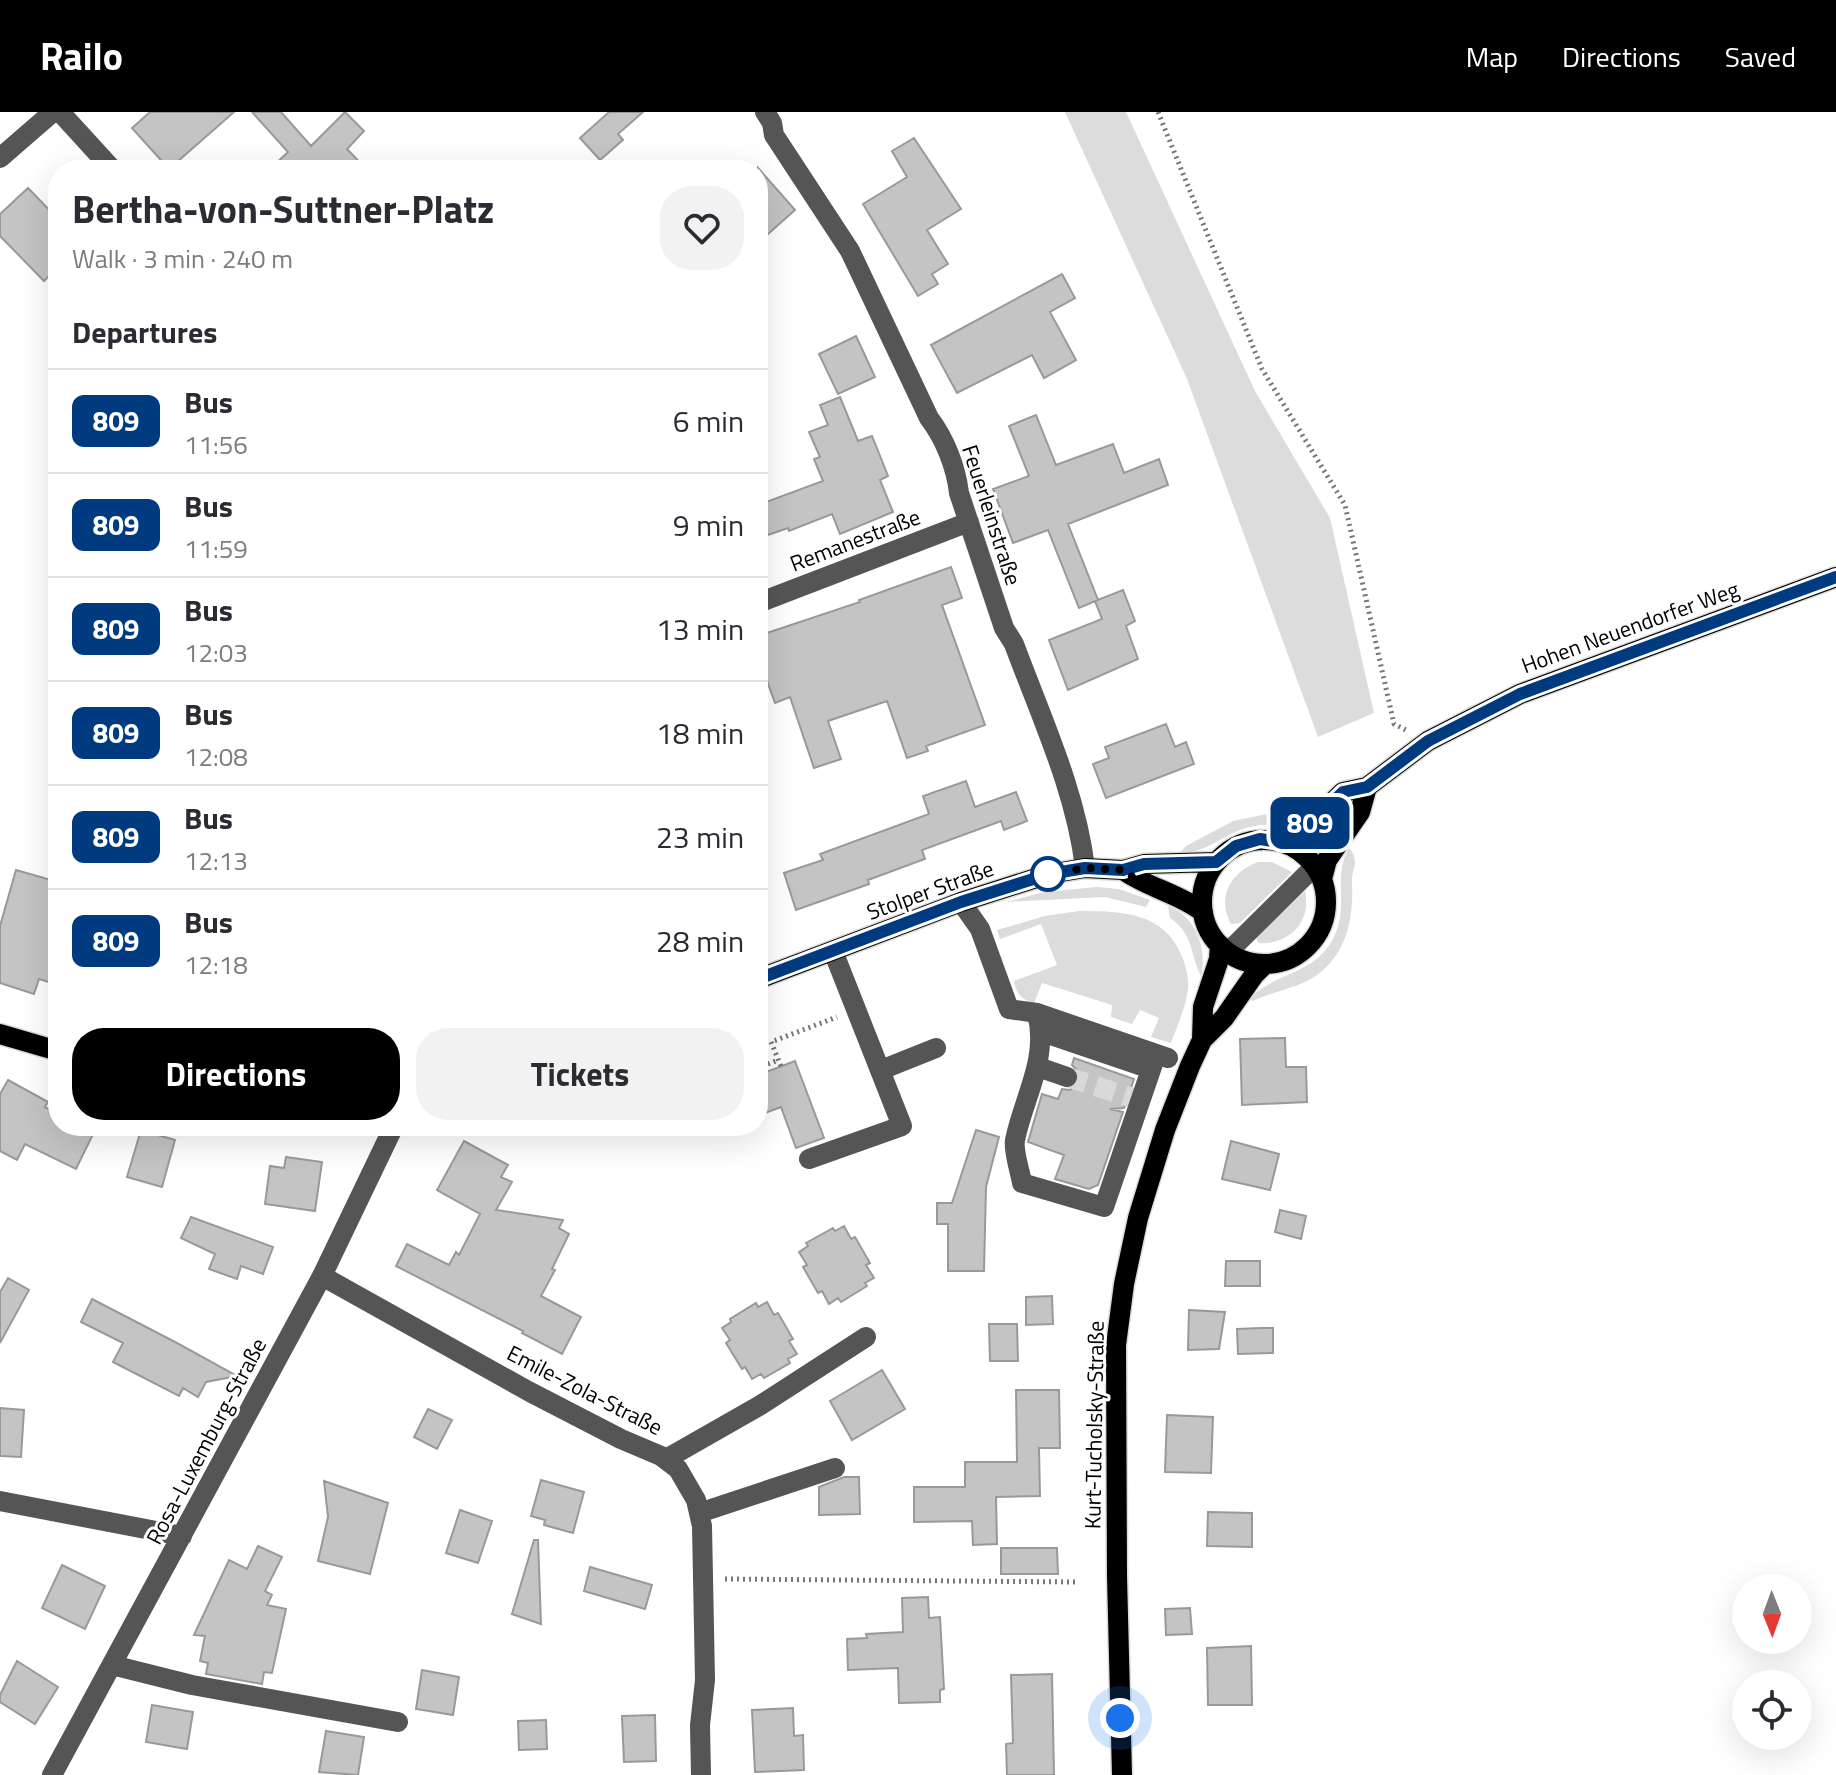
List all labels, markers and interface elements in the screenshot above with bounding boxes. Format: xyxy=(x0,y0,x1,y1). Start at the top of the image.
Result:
text: Railo xyxy=(40,27,123,85)
text: Map xyxy=(1466,35,1518,78)
text: Directions xyxy=(1562,35,1681,78)
text: Saved xyxy=(1725,35,1796,78)
text: Bertha-von-Suttner-Platz xyxy=(72,180,494,238)
button: heart xyxy=(660,186,744,270)
text: Walk · 3 min · 240 m xyxy=(72,239,293,278)
text: Departures xyxy=(72,309,217,355)
text: Bus xyxy=(184,379,233,425)
text: 6 min xyxy=(673,398,744,444)
text: 809 xyxy=(92,399,140,442)
text: 11:56 xyxy=(184,425,248,464)
street label: Feuerleinstraße xyxy=(953,440,1031,590)
text: Bus xyxy=(184,483,233,529)
street label: Remanestraße xyxy=(785,500,925,580)
text: 9 min xyxy=(673,502,744,548)
text: 809 xyxy=(92,503,140,546)
text: 11:59 xyxy=(184,529,248,568)
street label: Hohen Neuendorfer Weg xyxy=(1516,572,1744,682)
text: Bus xyxy=(184,587,233,633)
text: 13 min xyxy=(656,606,744,652)
text: 809 xyxy=(92,607,140,650)
text: 12:03 xyxy=(184,633,248,672)
text: Bus xyxy=(184,691,233,737)
text: 18 min xyxy=(656,710,744,756)
text: 809 xyxy=(92,711,140,754)
text: 12:08 xyxy=(184,737,248,776)
text: Bus xyxy=(184,795,233,841)
line badge: 809 xyxy=(1264,797,1356,849)
text: 809 xyxy=(1286,801,1334,844)
text: 23 min xyxy=(656,814,744,860)
text: 809 xyxy=(92,815,140,858)
text: 12:13 xyxy=(184,841,248,880)
street label: Stolper Straße xyxy=(862,851,998,929)
unlabelled marker xyxy=(1031,857,1065,891)
text: Bus xyxy=(184,899,233,945)
text: 28 min xyxy=(656,918,744,964)
text: 809 xyxy=(92,919,140,962)
text: 12:18 xyxy=(184,945,248,984)
button: Directions xyxy=(72,1028,400,1120)
button: Tickets xyxy=(416,1028,744,1120)
street label: Kurt-Tucholsky-Straße xyxy=(1075,1321,1113,1529)
street label: Rosa-Luxemburg-Straße xyxy=(137,1332,275,1550)
street label: Emile-Zola-Straße xyxy=(501,1336,669,1444)
north arrow xyxy=(1732,1574,1812,1654)
map controls xyxy=(1732,1574,1812,1750)
button: locate xyxy=(1732,1670,1812,1750)
your location xyxy=(1100,1698,1140,1738)

